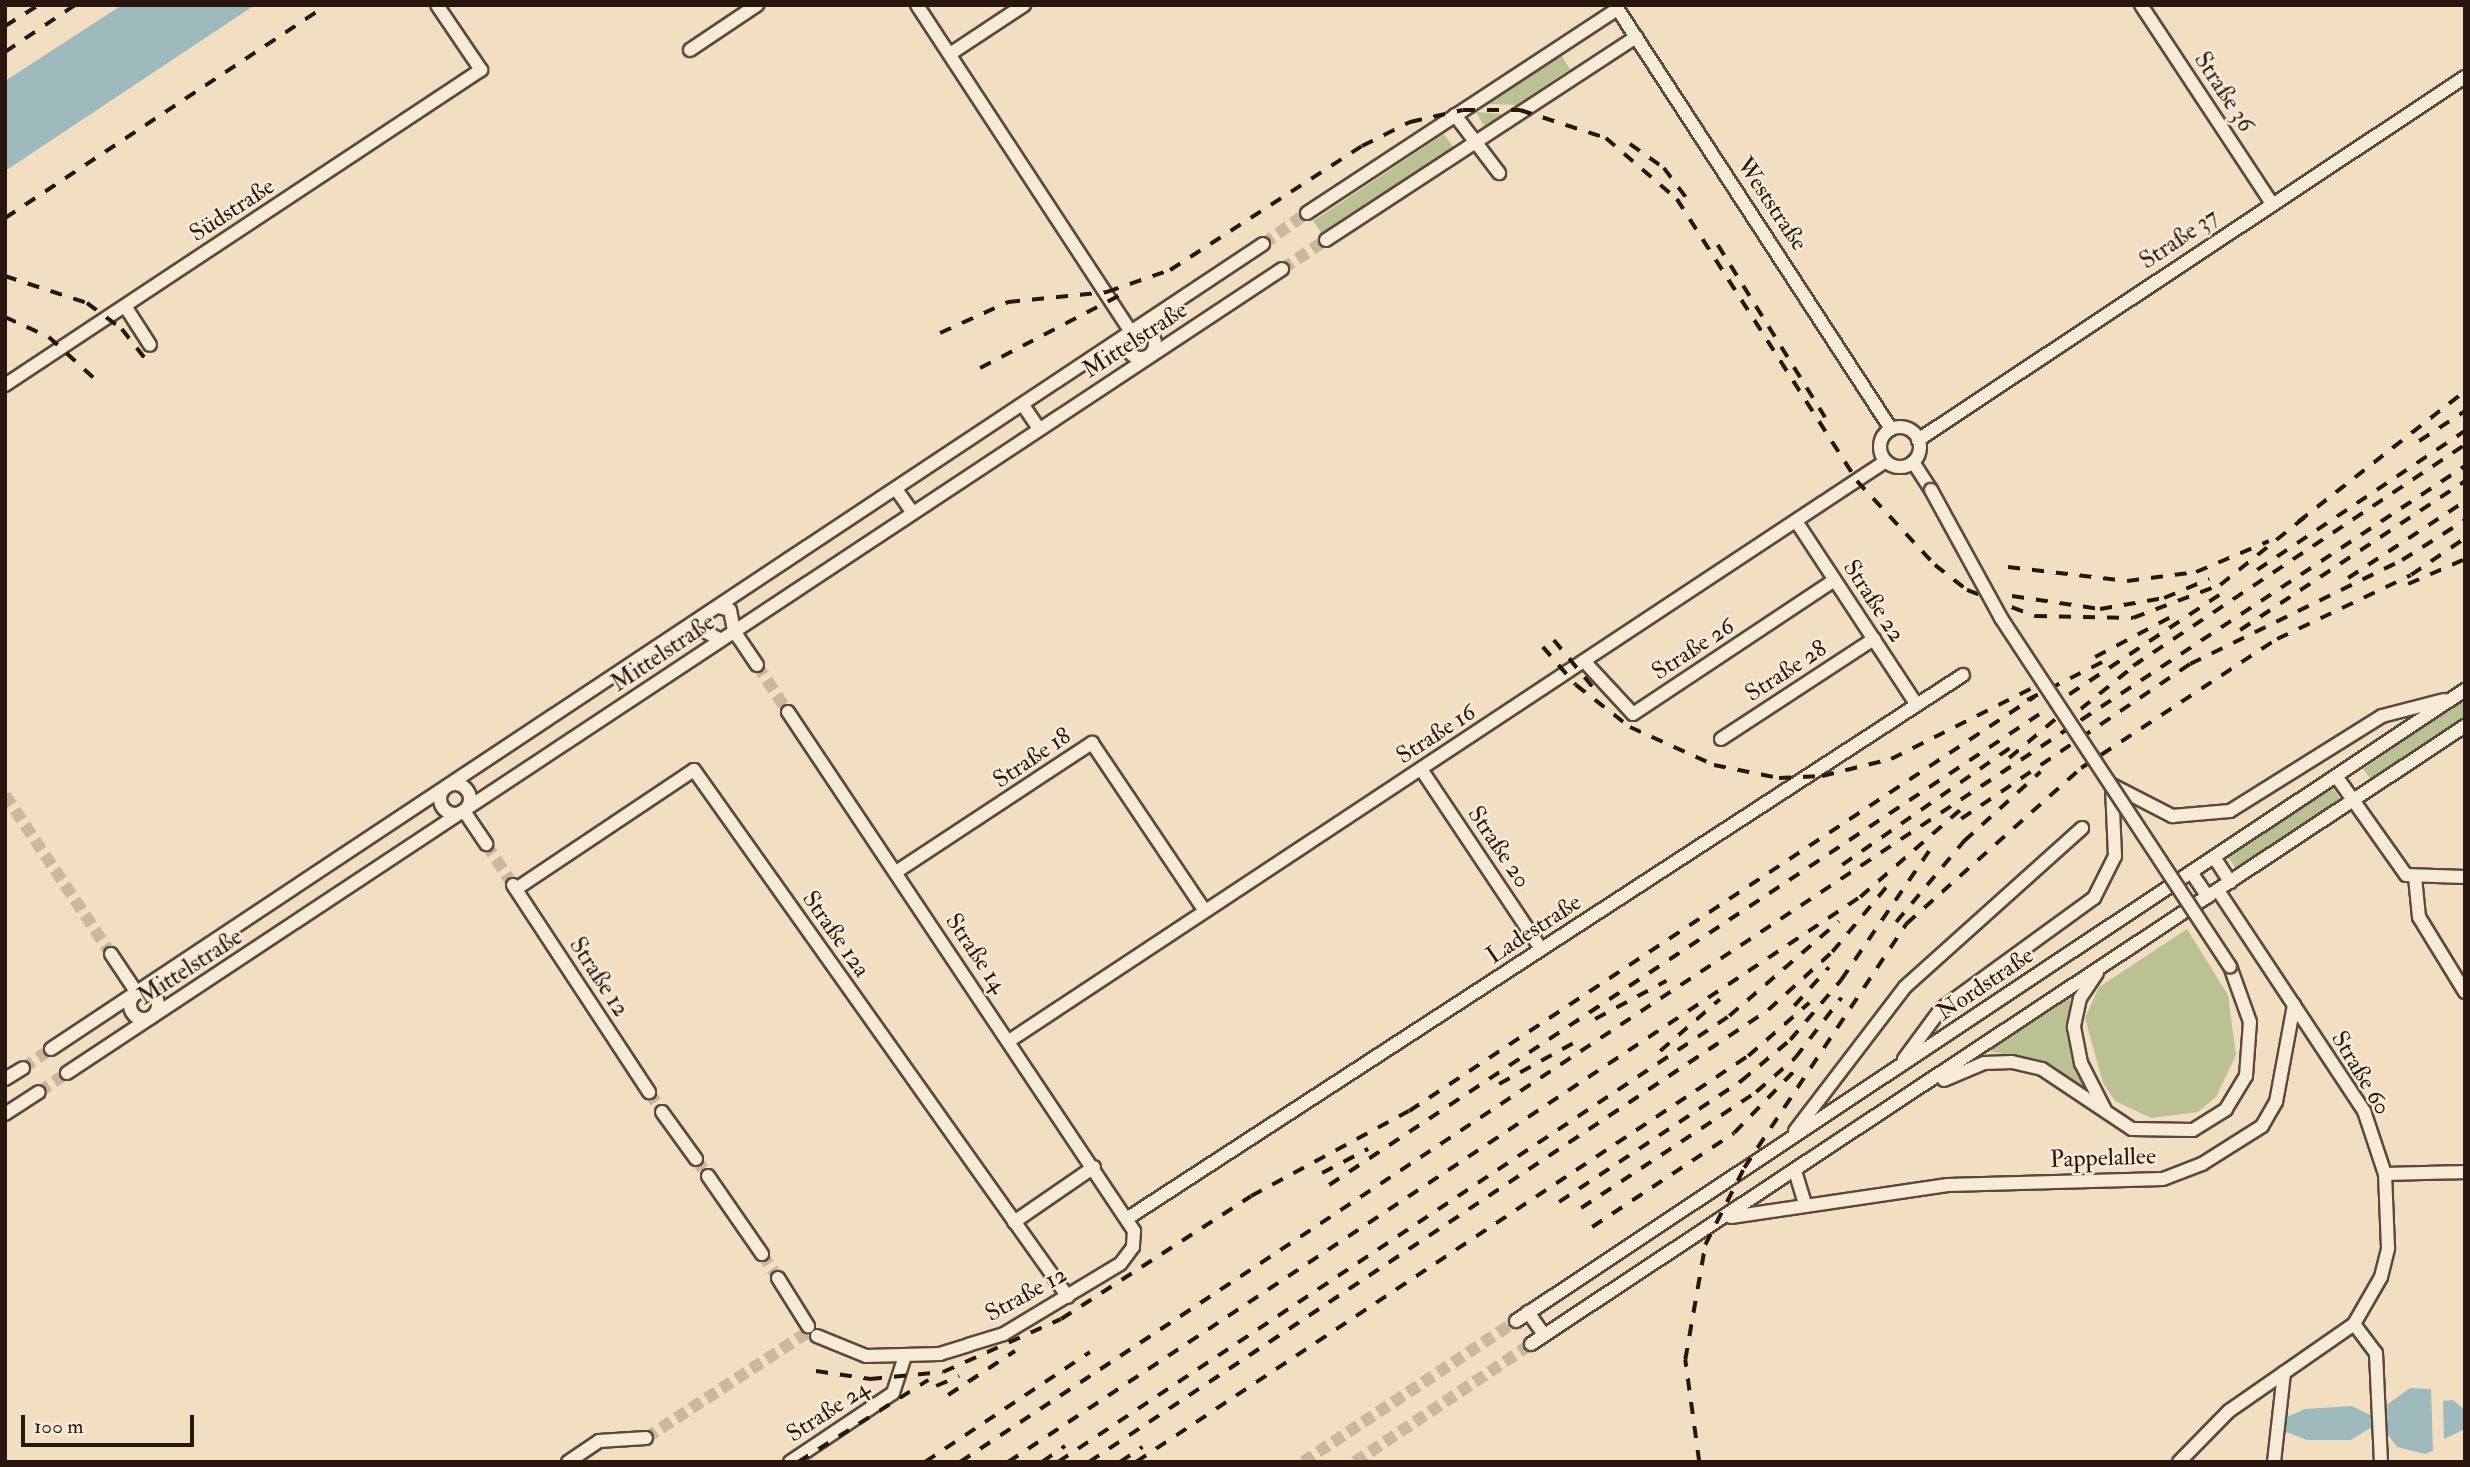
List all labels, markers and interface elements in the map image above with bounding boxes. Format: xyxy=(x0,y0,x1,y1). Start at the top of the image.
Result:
street label: Straße 36 xyxy=(2188,47,2260,137)
street label: Weststraße xyxy=(1730,152,1814,256)
street label: Südstraße xyxy=(184,172,280,248)
street label: Straße 37 xyxy=(2134,202,2224,276)
street label: Mittelstraße xyxy=(1077,296,1193,384)
street label: Straße 22 xyxy=(1837,554,1911,648)
street label: Mittelstraße xyxy=(606,608,720,698)
street label: Straße 26 xyxy=(1646,612,1740,686)
street label: Straße 28 xyxy=(1740,634,1832,708)
street label: Straße 16 xyxy=(1391,698,1481,770)
street label: Straße 18 xyxy=(988,722,1076,794)
street label: Straße 20 xyxy=(1461,801,1537,893)
street label: Straße 12a xyxy=(796,885,876,983)
street label: Ladestraße xyxy=(1481,888,1587,970)
street label: Straße 14 xyxy=(939,908,1013,998)
street label: Mittelstraße xyxy=(132,923,248,1011)
street label: Straße 12 xyxy=(563,932,635,1022)
street label: Nordstraße xyxy=(1931,941,2039,1027)
street label: Straße 60 xyxy=(2325,1026,2397,1120)
street label: Pappelallee xyxy=(2050,1142,2156,1174)
street label: Straße 12 xyxy=(980,1260,1072,1328)
street label: Straße 24 xyxy=(781,1374,875,1448)
scale bar xyxy=(24,1400,198,1444)
text: 100 m xyxy=(34,1413,84,1440)

